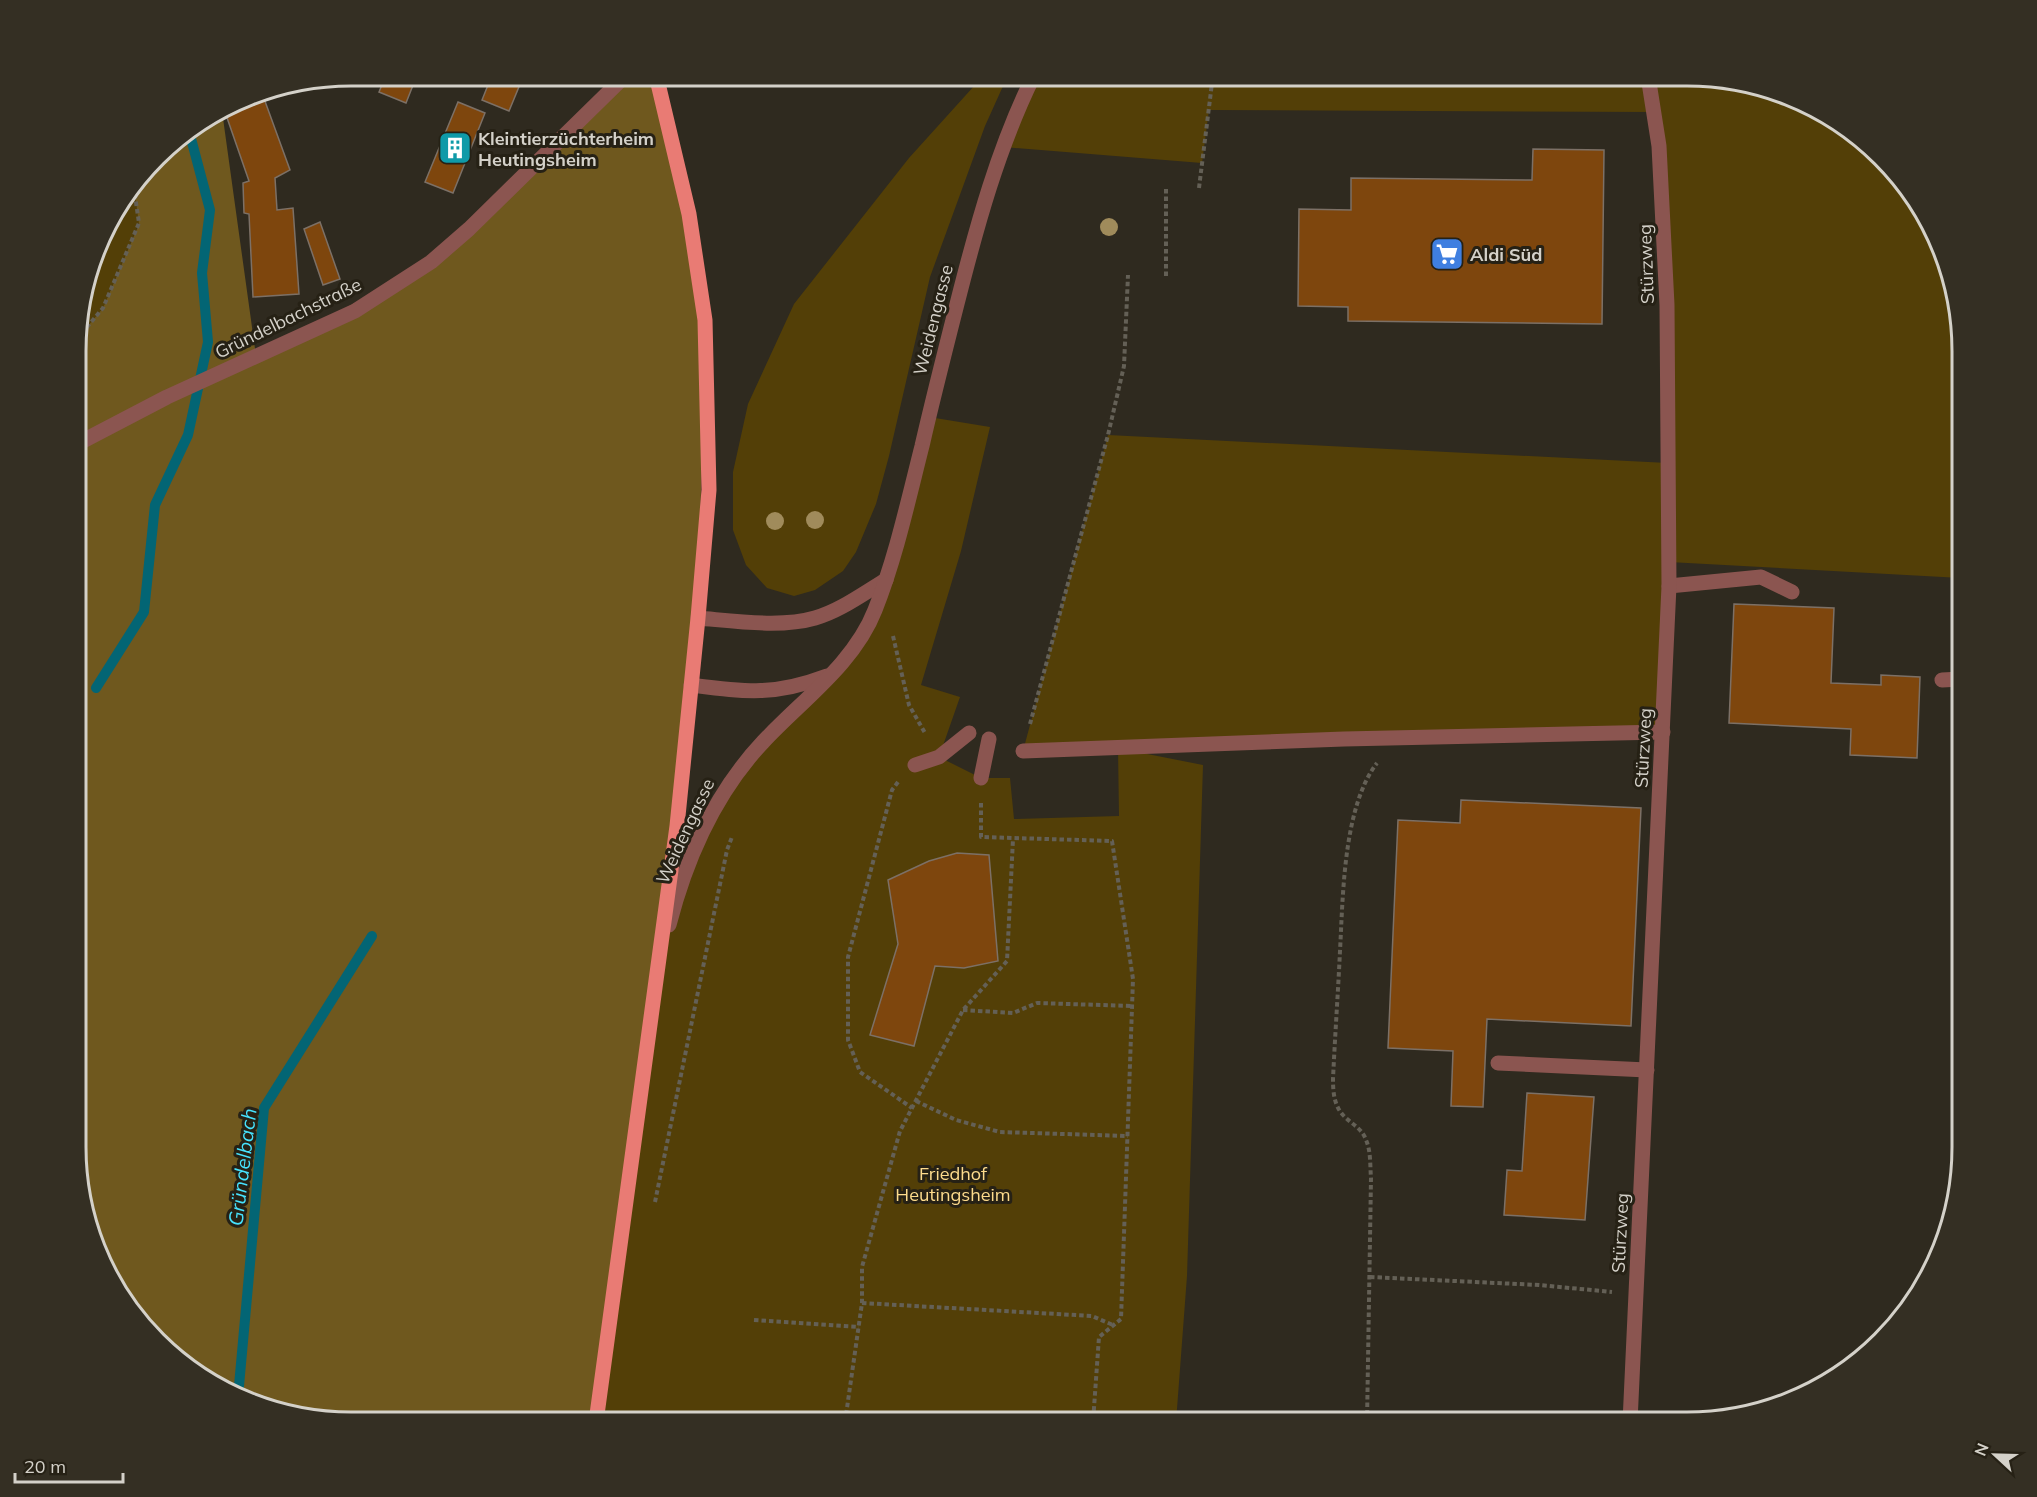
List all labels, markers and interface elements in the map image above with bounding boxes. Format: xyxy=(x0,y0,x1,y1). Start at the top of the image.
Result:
place label: Kleintierzüchterheim Heutingsheim xyxy=(478,127,654,171)
building icon: Kleintierzüchterheim Heutingsheim xyxy=(437,130,473,166)
street label: Stürzweg xyxy=(1633,224,1659,304)
supermarket icon: Aldi Süd xyxy=(1429,236,1465,272)
place label: Aldi Süd xyxy=(1470,243,1543,266)
street label: Weidengasse xyxy=(908,262,958,378)
street label: Gründelbachstraße xyxy=(211,273,365,363)
street label: Stürzweg xyxy=(1629,708,1657,788)
street label: Weidengasse xyxy=(651,775,719,887)
water label: Gründelbach xyxy=(222,1107,262,1227)
park label: Friedhof Heutingsheim xyxy=(895,1162,1011,1206)
street label: Stürzweg xyxy=(1606,1193,1634,1273)
north arrow xyxy=(1965,1425,2025,1485)
text: N xyxy=(1970,1440,1993,1459)
scale bar xyxy=(15,1446,123,1484)
text: 20 m xyxy=(24,1455,66,1478)

